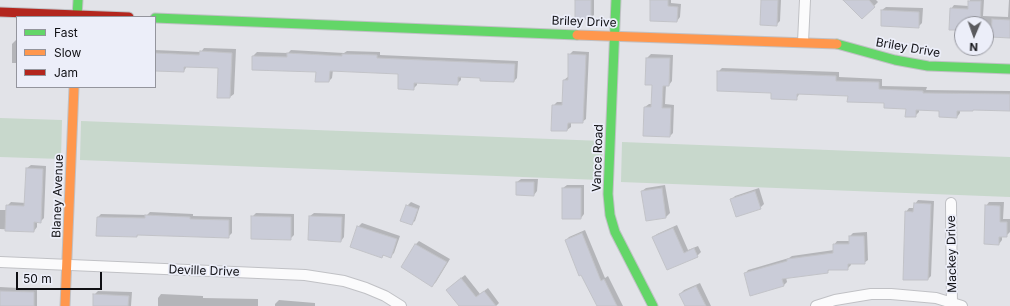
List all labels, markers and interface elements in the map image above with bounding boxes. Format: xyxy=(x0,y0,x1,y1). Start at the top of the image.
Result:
street label: Briley Drive xyxy=(551,14,617,30)
legend xyxy=(16,16,156,88)
north arrow xyxy=(954,16,994,56)
text: Fast xyxy=(54,25,78,40)
street label: Briley Drive xyxy=(875,35,941,61)
text: N xyxy=(969,40,978,54)
text: Slow xyxy=(54,45,81,60)
text: Jam xyxy=(54,65,78,80)
street label: Vance Road xyxy=(590,124,606,192)
street label: Blaney Avenue xyxy=(49,154,67,238)
street label: Mackey Drive xyxy=(944,215,960,293)
street label: Deville Drive xyxy=(168,263,240,279)
scale bar xyxy=(18,264,104,290)
text: 50 m xyxy=(23,271,52,286)

